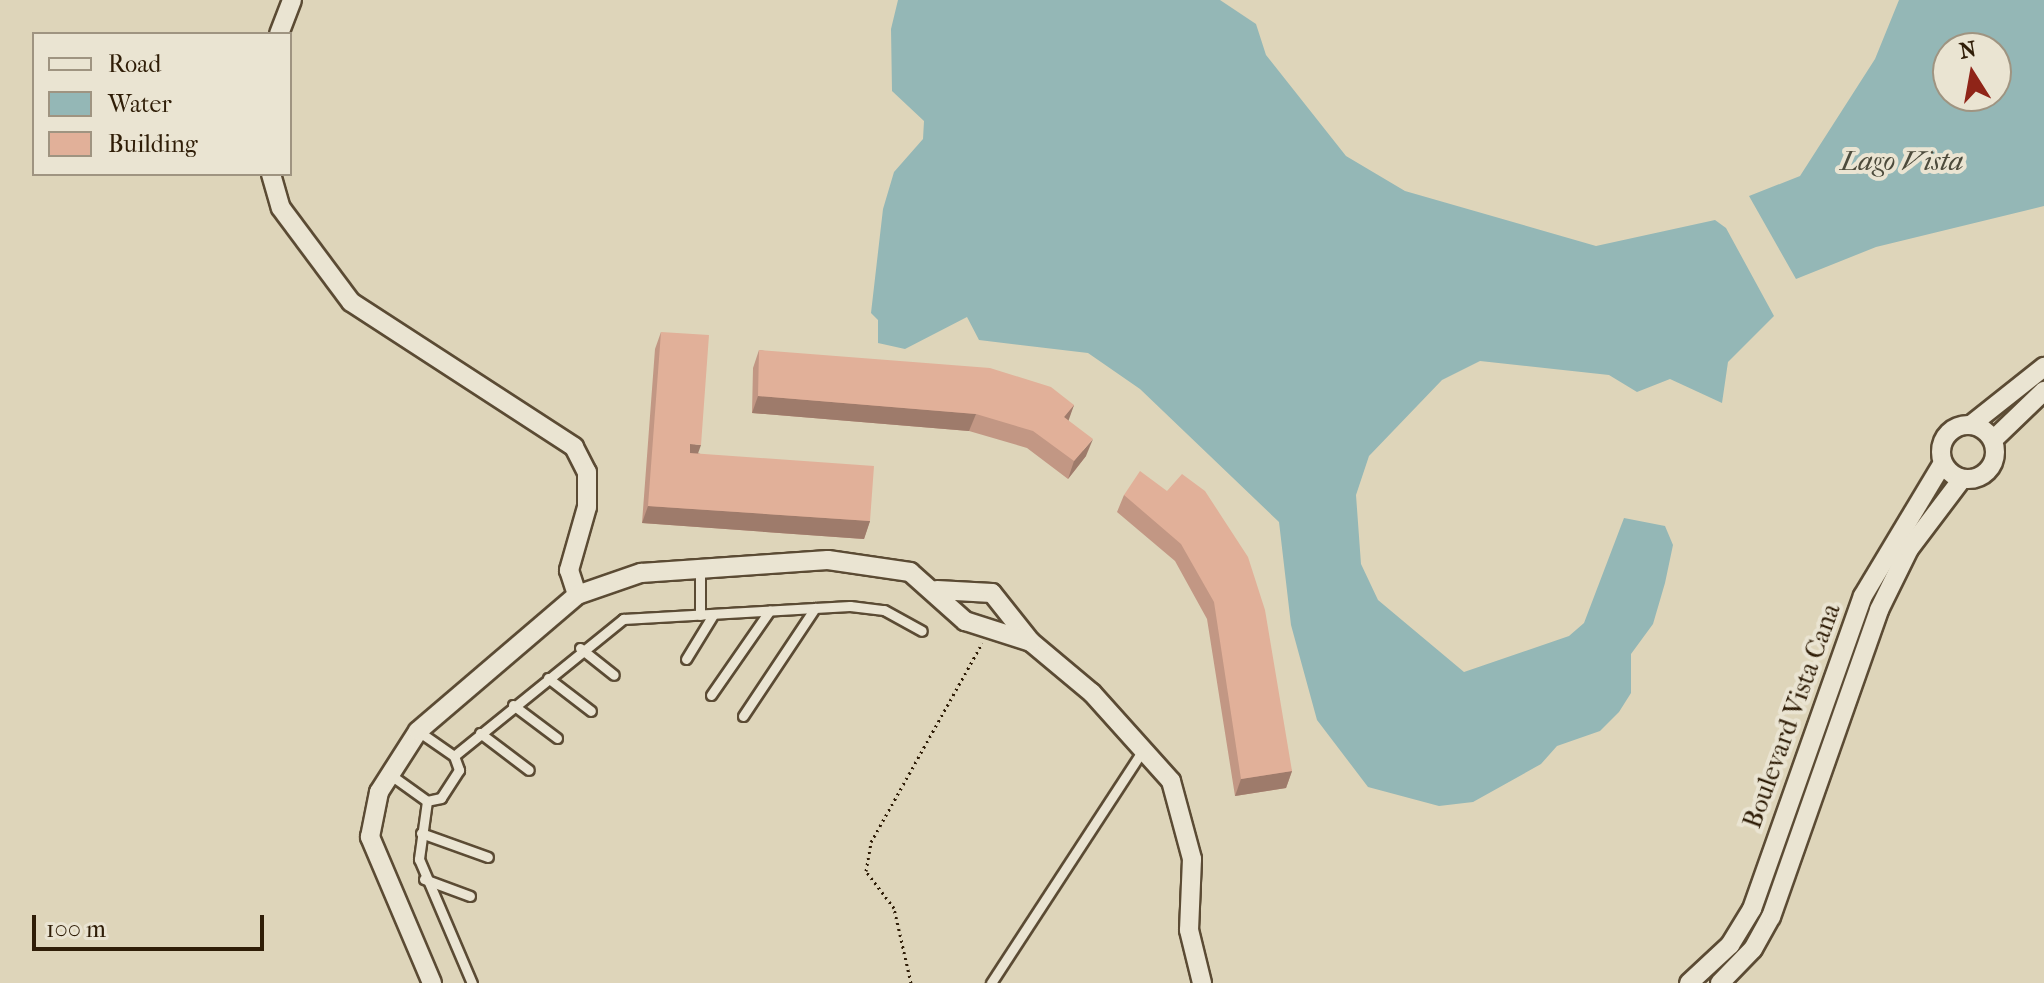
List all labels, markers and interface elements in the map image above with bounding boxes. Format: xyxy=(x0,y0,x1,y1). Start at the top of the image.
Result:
legend xyxy=(32,32,292,176)
north arrow xyxy=(1932,32,2012,112)
text: N xyxy=(1957,36,1978,65)
text: Road xyxy=(108,50,161,78)
text: Water xyxy=(108,90,172,118)
text: Building xyxy=(108,130,198,158)
water label: Lago Vista xyxy=(1840,144,1964,178)
street label: Boulevard Vista Cana xyxy=(1737,599,1847,833)
scale bar xyxy=(36,899,268,949)
text: 100 m xyxy=(46,915,106,943)

